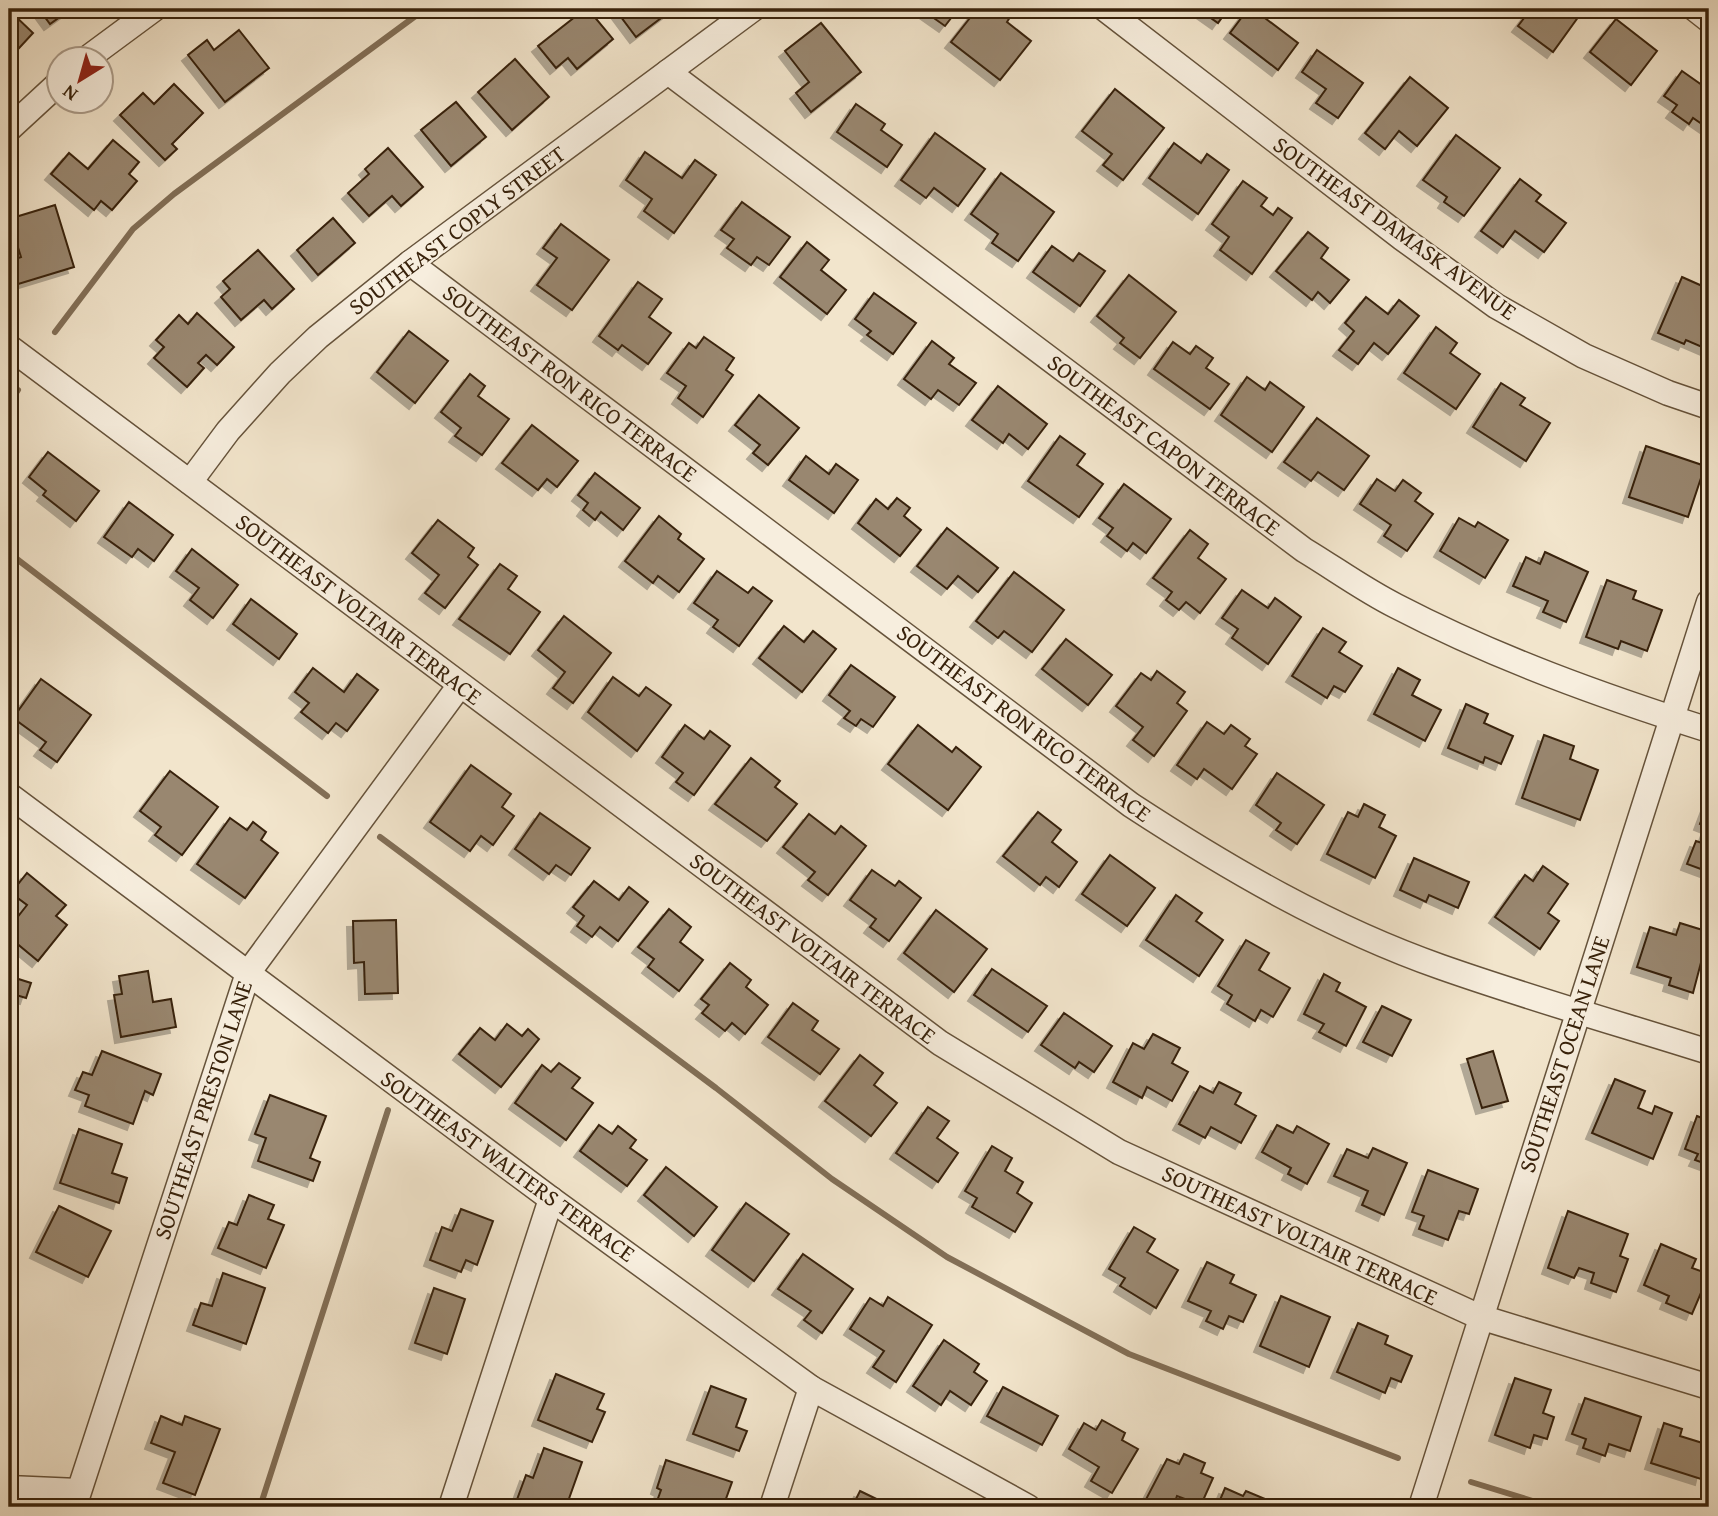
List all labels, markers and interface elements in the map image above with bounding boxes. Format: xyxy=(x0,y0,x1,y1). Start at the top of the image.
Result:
north arrow xyxy=(46,46,116,116)
text: N xyxy=(56,78,83,109)
street label: SOUTHEAST DAMASK AVENUE xyxy=(1267,128,1524,327)
street label: SOUTHEAST COPLY STREET xyxy=(341,137,572,322)
street label: SOUTHEAST RON RICO TERRACE xyxy=(436,276,704,489)
street label: SOUTHEAST CAPON TERRACE xyxy=(1041,346,1288,543)
street label: SOUTHEAST VOLTAIR TERRACE xyxy=(229,505,489,712)
street label: SOUTHEAST RON RICO TERRACE xyxy=(890,616,1158,829)
street label: SOUTHEAST VOLTAIR TERRACE xyxy=(683,844,943,1051)
street label: SOUTHEAST OCEAN LANE xyxy=(1510,931,1617,1177)
street label: SOUTHEAST PRESTON LANE xyxy=(145,976,260,1244)
street label: SOUTHEAST WALTERS TERRACE xyxy=(374,1062,642,1269)
street label: SOUTHEAST VOLTAIR TERRACE xyxy=(1157,1156,1443,1313)

